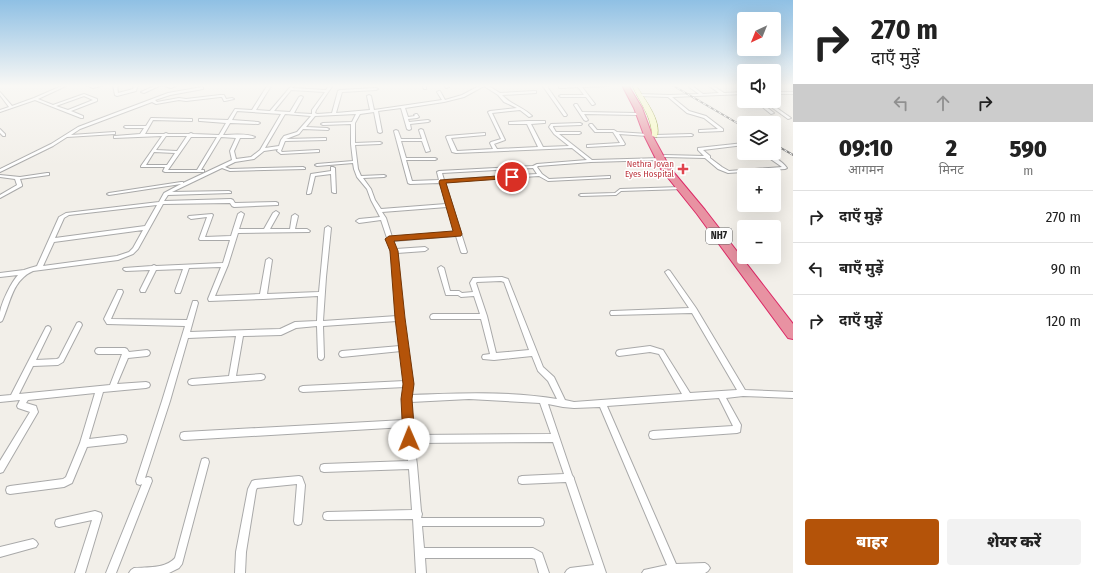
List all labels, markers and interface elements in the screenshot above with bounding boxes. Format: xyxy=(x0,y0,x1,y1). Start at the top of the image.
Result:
north arrow xyxy=(737,12,781,56)
map controls xyxy=(737,12,781,264)
text: 270 m xyxy=(871,13,938,46)
icon: right xyxy=(805,16,857,68)
text: दाएँ मुड़ें xyxy=(871,47,920,69)
button: sound xyxy=(737,64,781,108)
icon: left xyxy=(890,92,912,114)
icon: ahead xyxy=(932,92,954,114)
icon: right xyxy=(974,92,996,114)
button: layers xyxy=(737,116,781,160)
text: 09:10 xyxy=(839,134,893,162)
text: 2 xyxy=(946,134,957,162)
text: 590 xyxy=(1010,135,1047,163)
place label: Nethra Jovan Eyes Hospital xyxy=(625,159,675,179)
pin xyxy=(495,160,529,194)
text: आगमन xyxy=(848,162,884,177)
text: मिनट xyxy=(939,162,964,177)
marker: Nethra Jovan Eyes Hospital xyxy=(677,163,689,175)
text: m xyxy=(1023,163,1033,178)
icon: arrive xyxy=(501,166,523,188)
button: + xyxy=(737,168,781,212)
icon: right xyxy=(805,206,827,228)
text: दाएँ मुड़ें xyxy=(839,207,882,225)
text: 270 m xyxy=(1046,208,1081,226)
button: − xyxy=(737,220,781,264)
road number: NH7 xyxy=(706,228,732,244)
icon: left xyxy=(805,258,827,280)
text: बाएँ मुड़ें xyxy=(839,259,883,277)
text: 90 m xyxy=(1051,260,1081,278)
icon: right xyxy=(805,310,827,332)
text: दाएँ मुड़ें xyxy=(839,311,882,329)
text: 120 m xyxy=(1046,312,1081,330)
position arrow xyxy=(388,418,430,460)
button: बाहर xyxy=(805,519,939,565)
button: शेयर करें xyxy=(947,519,1081,565)

